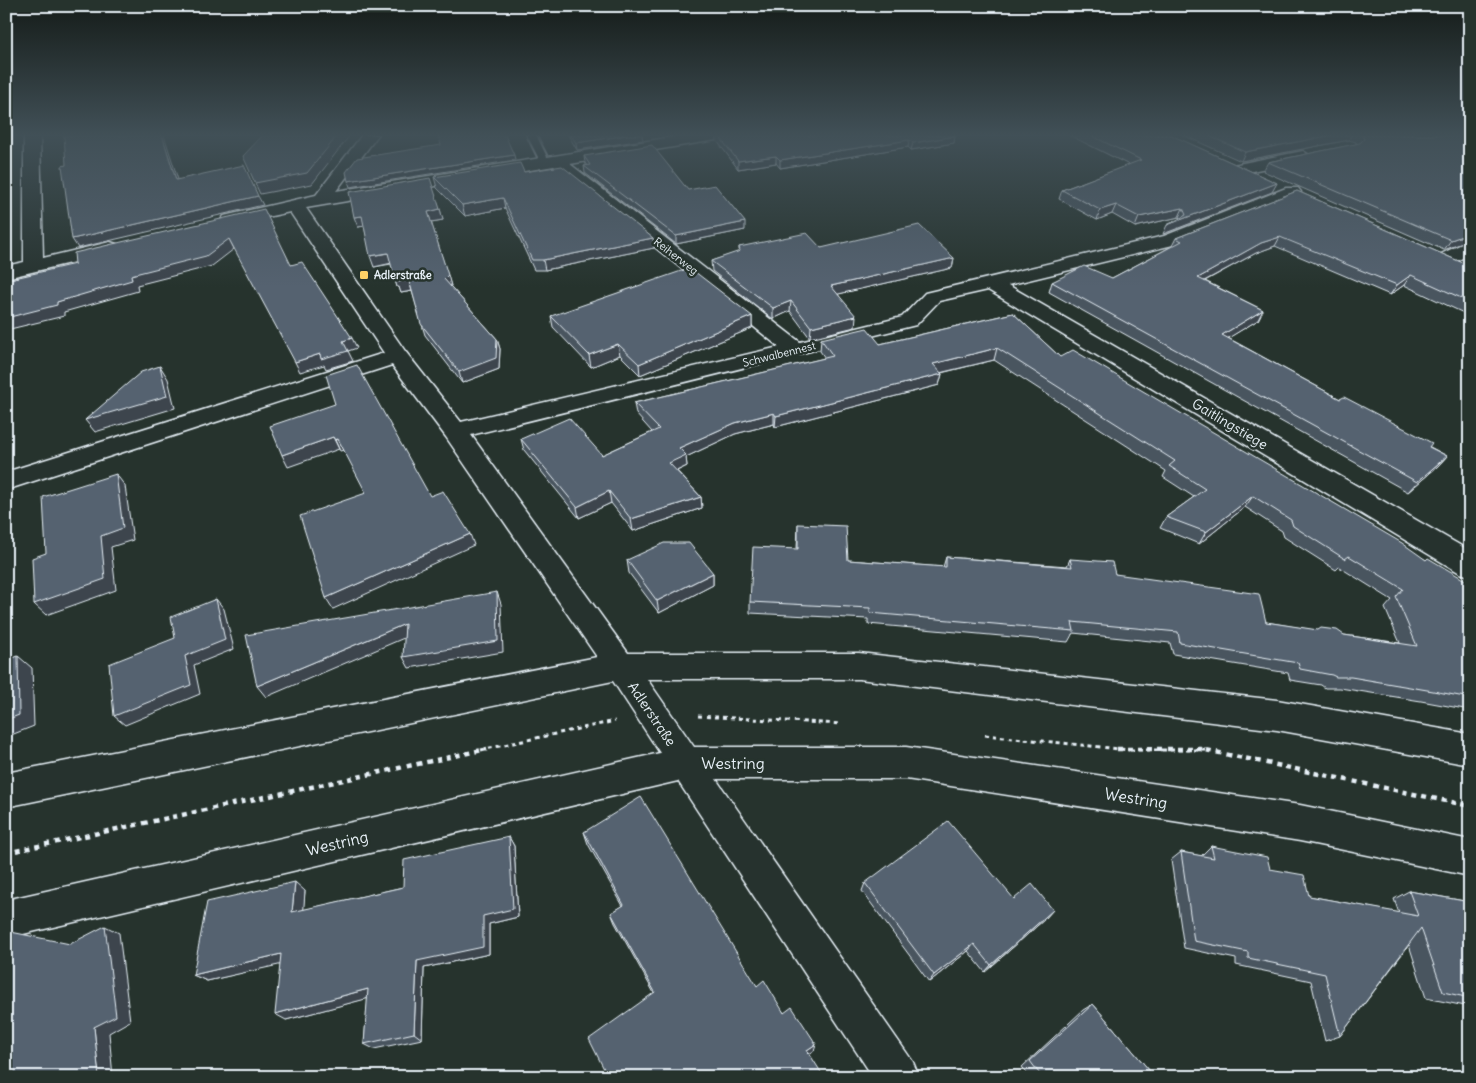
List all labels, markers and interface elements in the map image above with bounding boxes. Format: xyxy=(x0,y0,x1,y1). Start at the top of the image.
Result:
street label: Reiherweg xyxy=(651,234,701,278)
place label: Adlerstraße xyxy=(374,268,432,282)
marker: Adlerstraße xyxy=(358,269,370,281)
street label: Schwalbennest xyxy=(741,338,817,370)
street label: Gaitlingstiege xyxy=(1189,394,1271,454)
street label: Adlerstraße xyxy=(624,679,680,749)
street label: Westring xyxy=(701,753,765,773)
street label: Westring xyxy=(1103,783,1169,813)
street label: Westring xyxy=(304,826,370,860)

